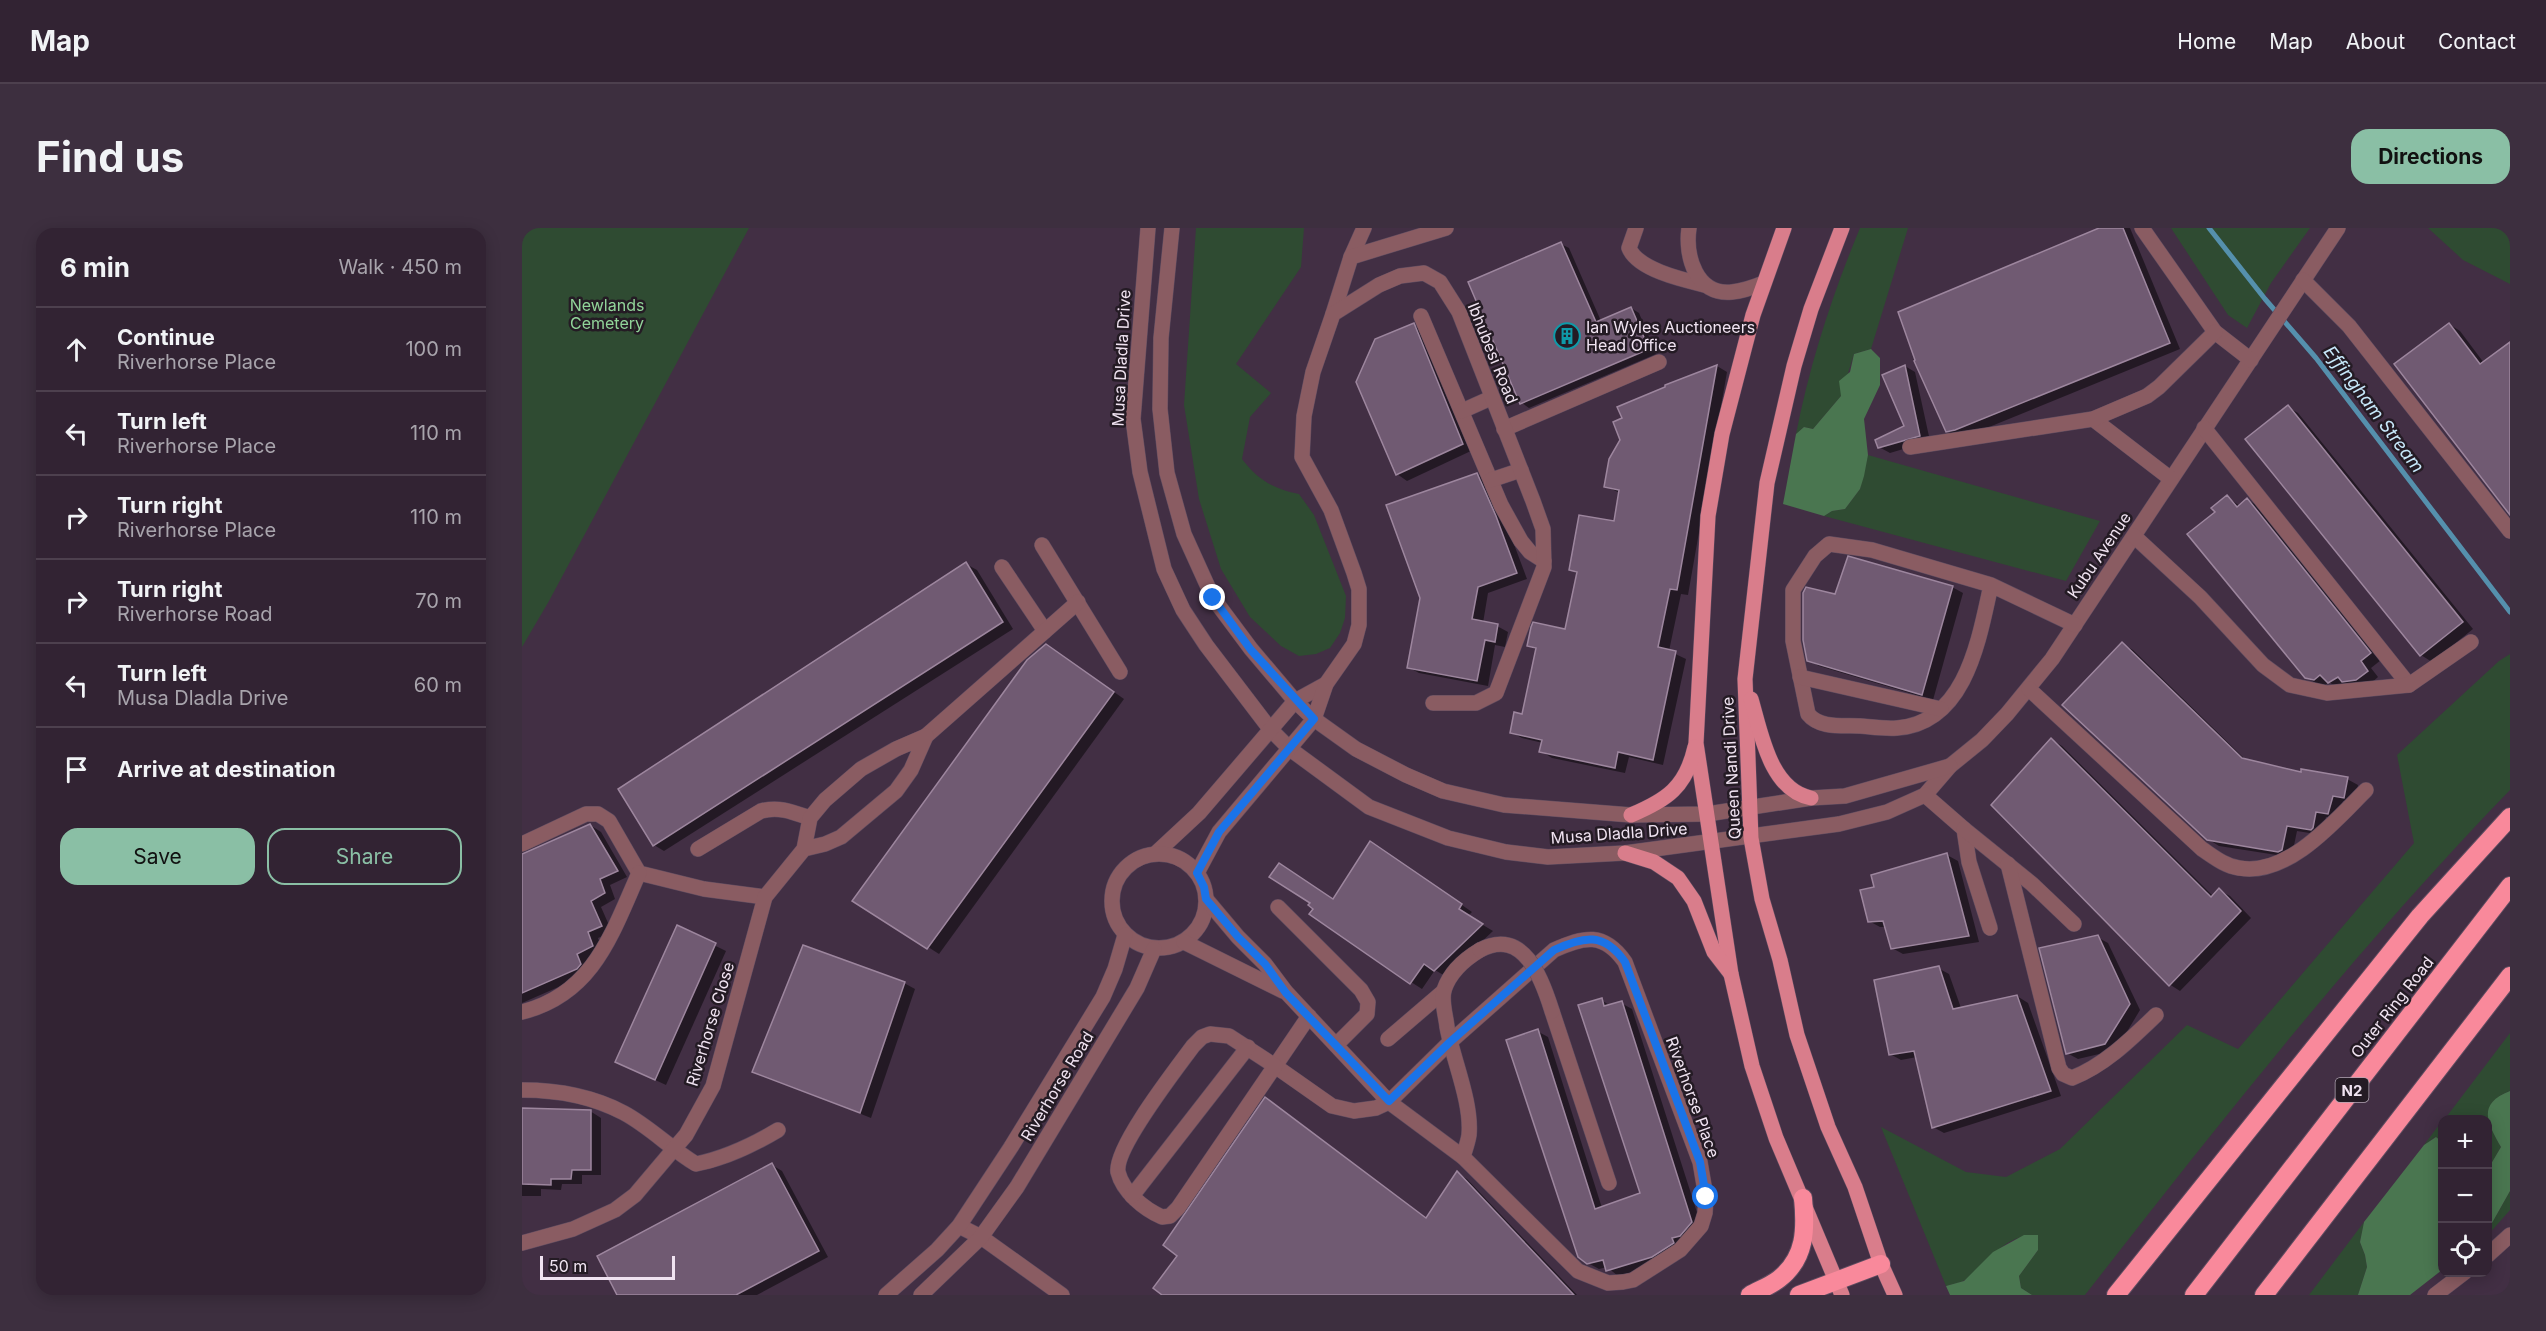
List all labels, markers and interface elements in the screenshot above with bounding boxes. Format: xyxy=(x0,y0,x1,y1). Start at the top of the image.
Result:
text: Map xyxy=(30,24,90,58)
text: Home xyxy=(2177,29,2236,54)
text: Map xyxy=(2269,29,2313,54)
text: About xyxy=(2346,29,2405,54)
text: Contact xyxy=(2438,29,2516,54)
button: Directions xyxy=(2351,129,2510,184)
text: Find us xyxy=(36,131,184,182)
text: 6 min xyxy=(60,252,130,283)
text: Walk · 450 m xyxy=(338,255,462,279)
street label: Musa Dladla Drive xyxy=(1107,289,1135,427)
park label: Newlands Cemetery xyxy=(570,295,644,333)
street label: Ibhubesi Road xyxy=(1464,299,1522,407)
place label: Ian Wyles Auctioneers Head Office xyxy=(1586,317,1755,355)
building icon: Ian Wyles Auctioneers Head Office xyxy=(1552,321,1582,351)
text: Continue xyxy=(117,324,215,350)
icon: ahead xyxy=(60,333,93,366)
text: 100 m xyxy=(405,337,462,361)
water label: Effingham Stream xyxy=(2320,341,2429,477)
text: Riverhorse Place xyxy=(117,350,276,374)
text: Turn left xyxy=(117,408,207,434)
icon: left xyxy=(60,417,93,450)
text: 110 m xyxy=(410,421,462,445)
text: Riverhorse Place xyxy=(117,434,276,458)
text: Turn right xyxy=(117,492,223,518)
icon: right xyxy=(60,501,93,534)
text: 110 m xyxy=(410,505,462,529)
street label: Kubu Avenue xyxy=(2063,508,2135,602)
text: Riverhorse Place xyxy=(117,518,276,542)
text: Turn right xyxy=(117,576,223,602)
route end xyxy=(1199,584,1225,610)
icon: right xyxy=(60,585,93,618)
text: 70 m xyxy=(415,589,462,613)
text: Riverhorse Road xyxy=(117,602,273,626)
text: Turn left xyxy=(117,660,207,686)
icon: left xyxy=(60,669,93,702)
text: 60 m xyxy=(414,673,462,697)
text: Musa Dladla Drive xyxy=(117,686,288,710)
street label: Queen Nandi Drive xyxy=(1717,696,1745,840)
icon: arrive xyxy=(60,753,93,786)
text: Arrive at destination xyxy=(117,756,336,782)
street label: Musa Dladla Drive xyxy=(1550,818,1688,848)
button: Save xyxy=(60,828,255,885)
button: Share xyxy=(267,828,462,885)
street label: Outer Ring Road xyxy=(2346,952,2438,1062)
street label: Riverhorse Close xyxy=(682,960,738,1088)
street label: Riverhorse Road xyxy=(1016,1028,1098,1144)
street label: Riverhorse Place xyxy=(1662,1034,1724,1160)
road number: N2 xyxy=(2336,1078,2368,1102)
map controls xyxy=(2438,1115,2492,1277)
button: + xyxy=(2438,1115,2492,1169)
button: − xyxy=(2438,1169,2492,1223)
route start xyxy=(1692,1183,1718,1209)
button: locate xyxy=(2438,1223,2492,1277)
scale bar xyxy=(540,1253,675,1280)
text: 50 m xyxy=(549,1256,587,1276)

